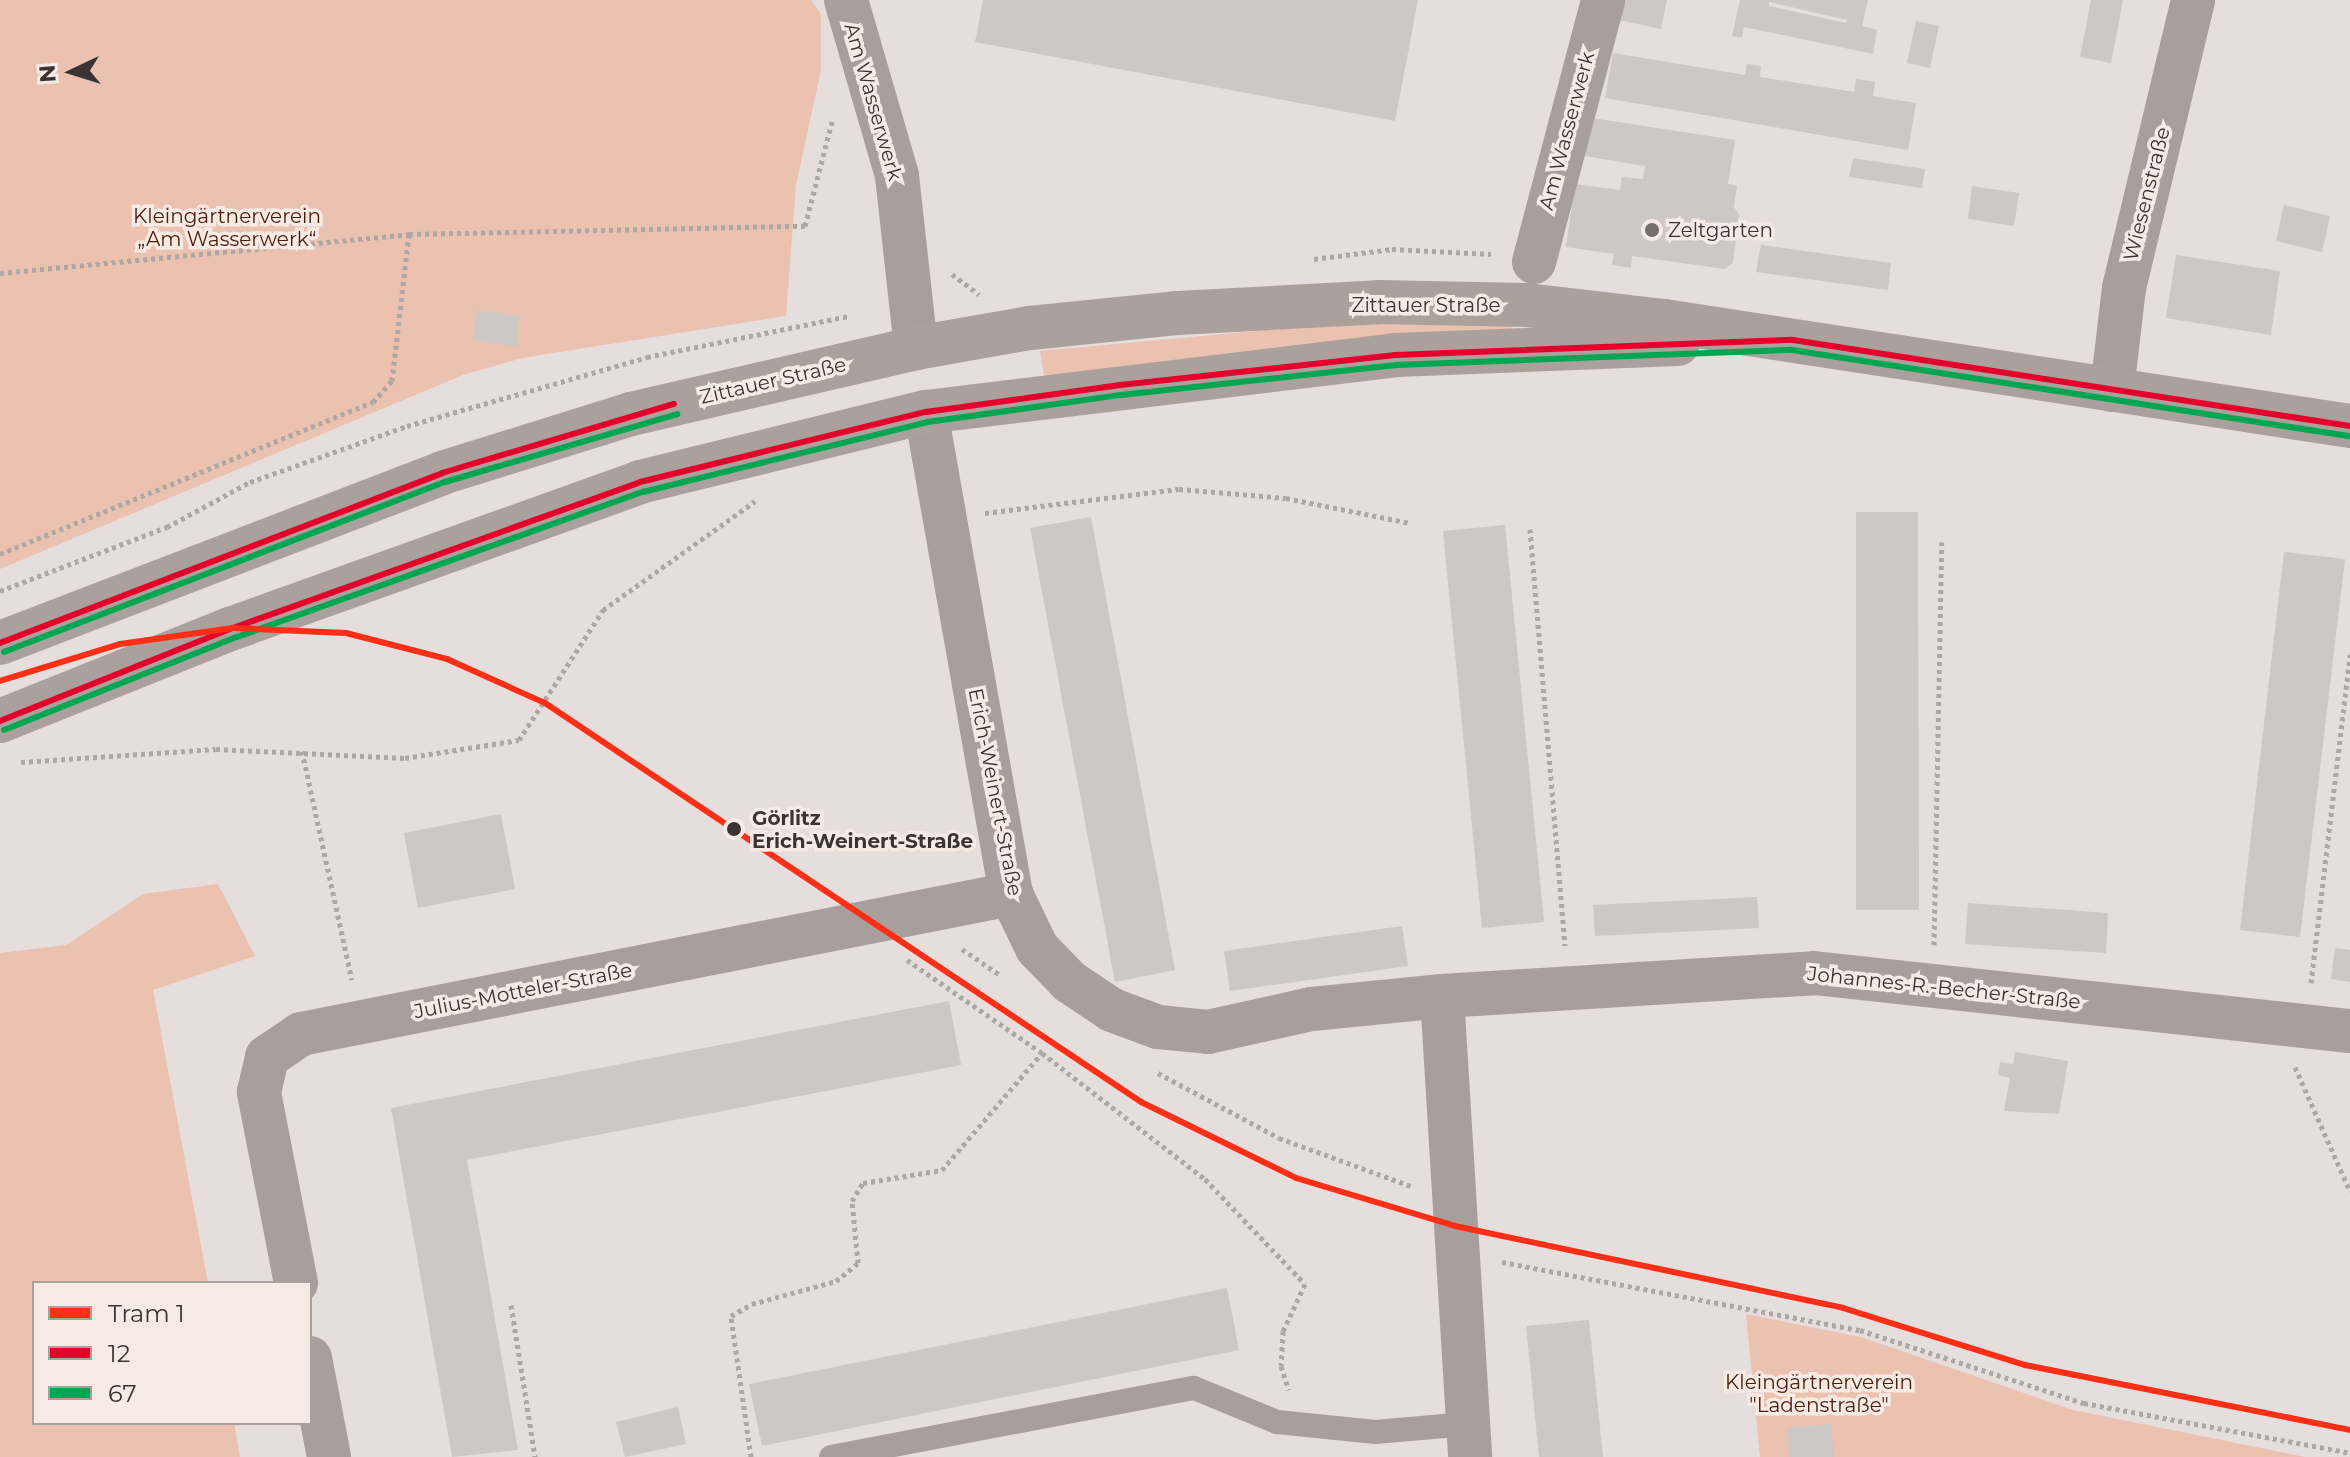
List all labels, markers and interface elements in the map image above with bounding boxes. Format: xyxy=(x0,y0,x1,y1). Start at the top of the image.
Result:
street label: Am Wasserwerk xyxy=(839,20,907,184)
north arrow xyxy=(32,32,112,112)
street label: Am Wasserwerk xyxy=(1534,49,1600,213)
text: N xyxy=(33,64,62,84)
street label: Wiesenstraße xyxy=(2119,125,2175,263)
park label: Kleingärtnerverein „Am Wasserwerk“ xyxy=(133,204,321,251)
place label: Zeltgarten xyxy=(1668,218,1773,242)
marker: Zeltgarten xyxy=(1643,221,1661,239)
street label: Zittauer Straße xyxy=(1351,293,1501,317)
street label: Zittauer Straße xyxy=(698,353,848,409)
street label: Erich-Weinert-Straße xyxy=(963,686,1027,898)
place label: Görlitz Erich-Weinert-Straße xyxy=(752,806,973,853)
marker: Görlitz Erich-Weinert-Straße xyxy=(723,818,745,840)
street label: Julius-Motteler-Straße xyxy=(412,958,634,1024)
street label: Johannes-R.-Becher-Straße xyxy=(1806,962,2082,1014)
legend xyxy=(32,1281,312,1425)
text: Tram 1 xyxy=(108,1299,185,1328)
text: 12 xyxy=(108,1339,130,1368)
park label: Kleingärtnerverein "Ladenstraße" xyxy=(1725,1370,1913,1417)
text: 67 xyxy=(108,1379,137,1408)

